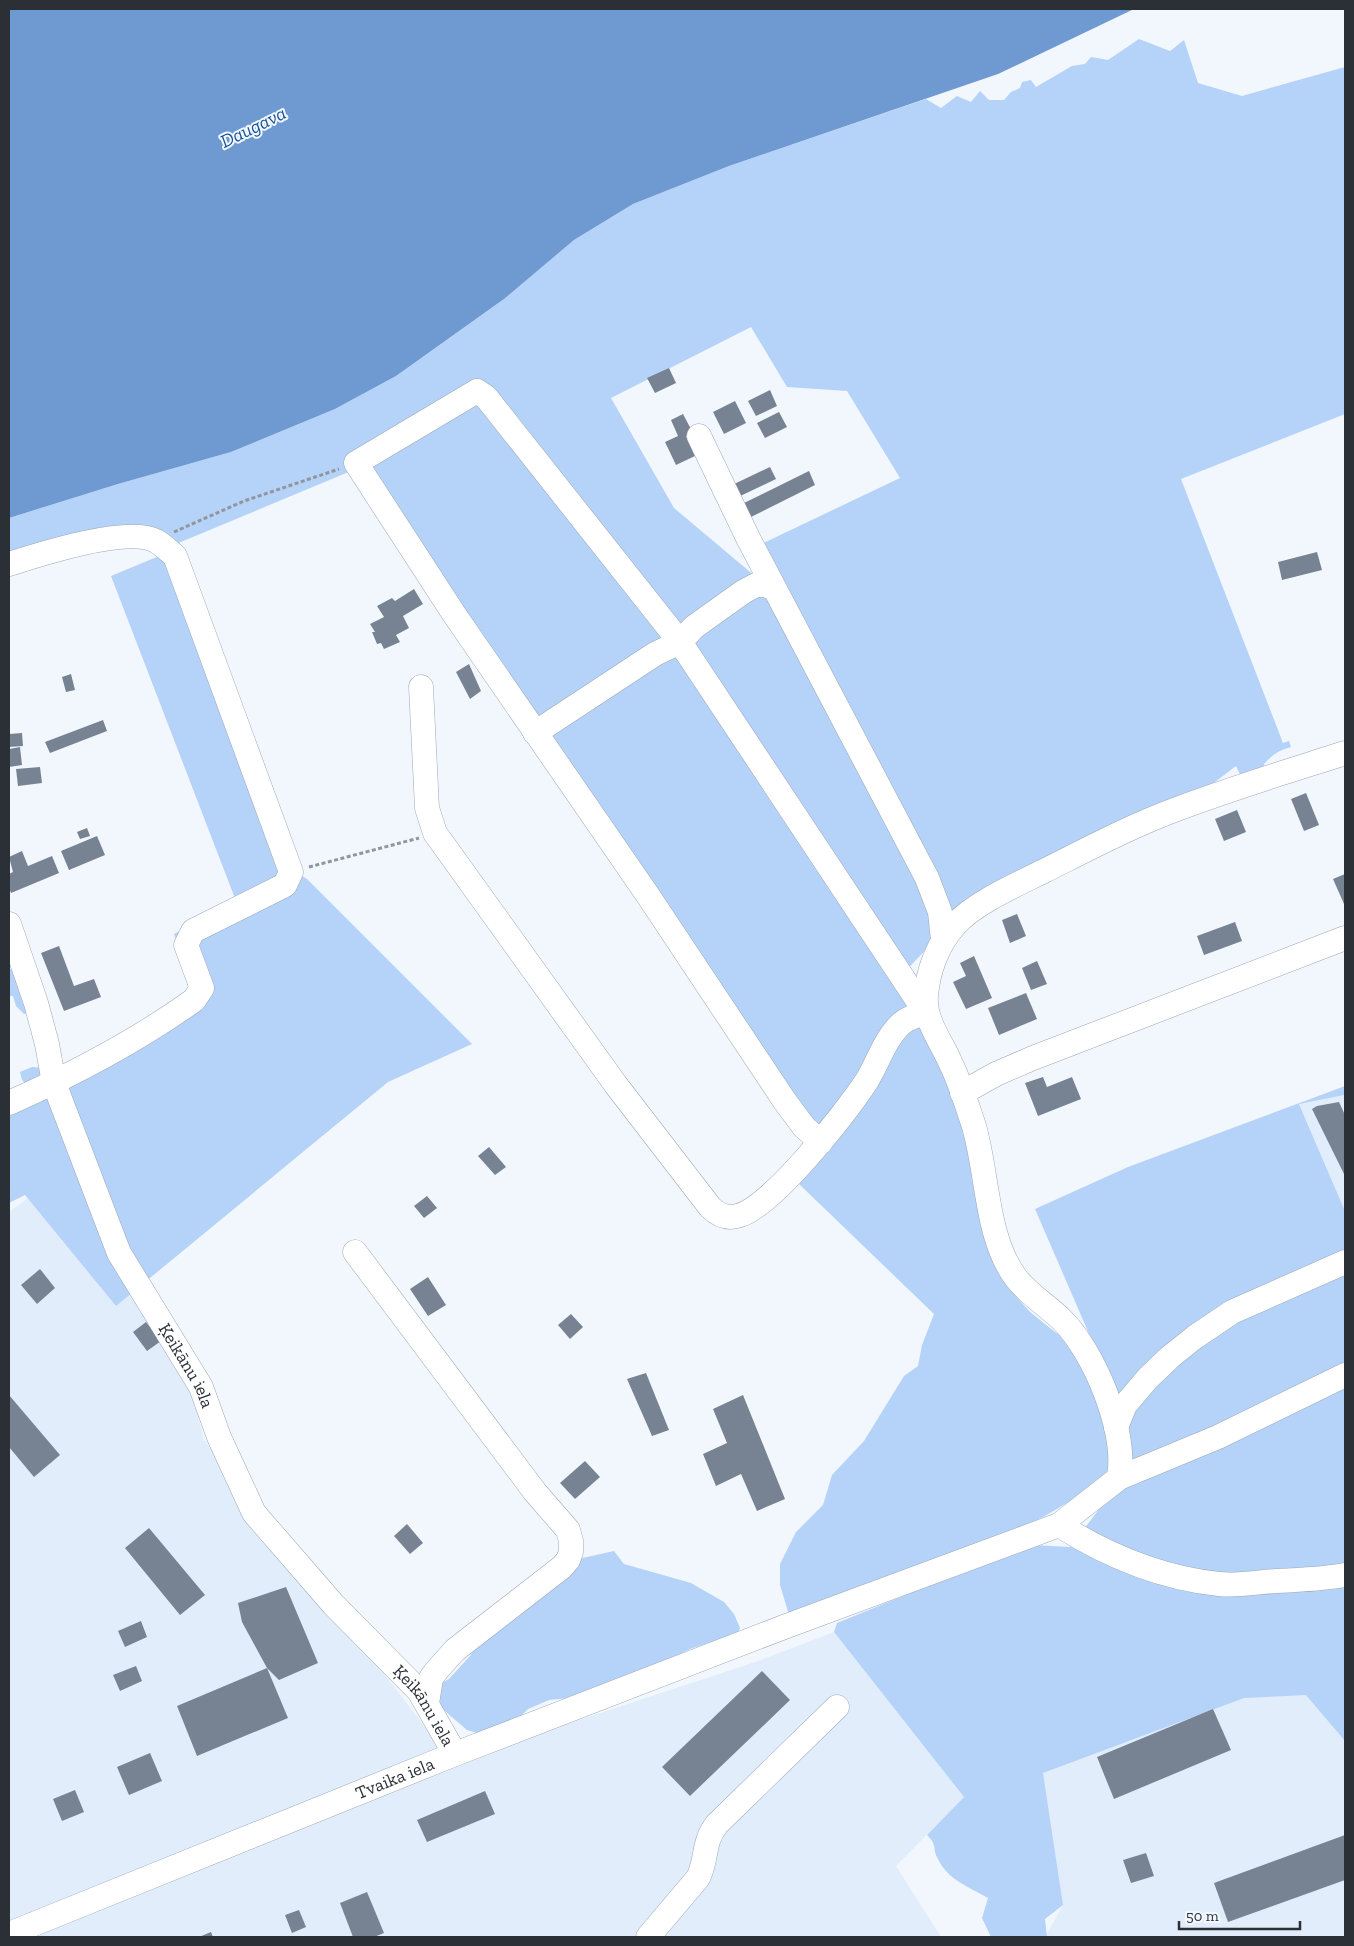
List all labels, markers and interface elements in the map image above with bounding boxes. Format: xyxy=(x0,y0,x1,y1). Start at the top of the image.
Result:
water label: Daugava xyxy=(216,101,290,153)
street label: Ķeikānu iela xyxy=(154,1319,219,1411)
street label: Ķeikānu iela xyxy=(388,1660,459,1750)
street label: Tvaika iela xyxy=(352,1752,438,1804)
scale bar xyxy=(1179,1898,1300,1930)
text: 50 m xyxy=(1186,1907,1219,1925)

